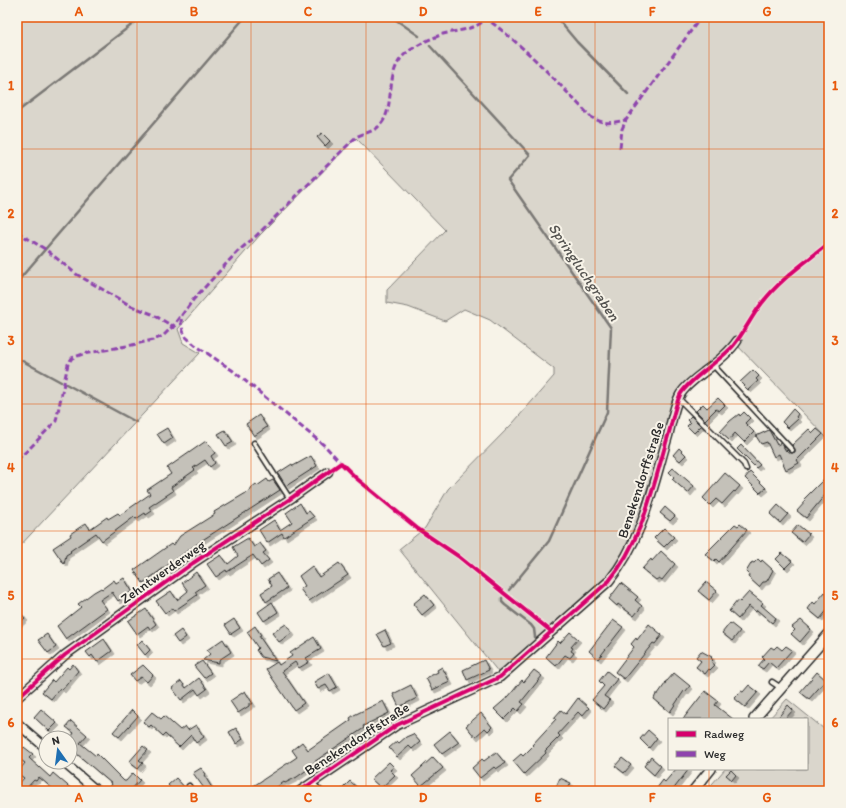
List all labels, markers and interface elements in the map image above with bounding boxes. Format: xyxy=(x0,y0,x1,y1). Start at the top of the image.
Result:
text: A xyxy=(74,4,84,19)
text: B xyxy=(190,4,199,19)
text: C xyxy=(304,4,313,19)
text: D xyxy=(419,4,428,19)
text: E xyxy=(534,4,542,19)
text: F xyxy=(649,4,656,19)
text: G xyxy=(763,4,772,19)
text: 1 xyxy=(8,78,14,93)
text: 1 xyxy=(832,78,838,93)
text: 2 xyxy=(8,206,15,221)
text: 2 xyxy=(832,206,839,221)
water label: Springluchgraben xyxy=(545,220,623,324)
text: 3 xyxy=(7,333,15,348)
text: 3 xyxy=(831,333,839,348)
street label: Benekendorffstraße xyxy=(614,419,668,540)
text: 4 xyxy=(7,460,15,475)
text: 4 xyxy=(831,460,839,475)
street label: Zehntwerderweg xyxy=(117,536,209,608)
text: 5 xyxy=(8,588,15,603)
text: 5 xyxy=(832,588,839,603)
street label: Benekendorffstraße xyxy=(301,699,413,779)
text: 6 xyxy=(8,715,15,730)
text: 6 xyxy=(832,715,839,730)
legend xyxy=(668,718,808,770)
text: Radweg xyxy=(704,727,745,741)
north arrow xyxy=(38,730,78,770)
text: N xyxy=(51,734,61,748)
text: Weg xyxy=(704,747,727,761)
text: A xyxy=(74,790,84,805)
text: B xyxy=(190,790,199,805)
text: C xyxy=(304,790,313,805)
text: D xyxy=(419,790,428,805)
text: E xyxy=(534,790,542,805)
text: F xyxy=(649,790,656,805)
text: G xyxy=(763,790,772,805)

